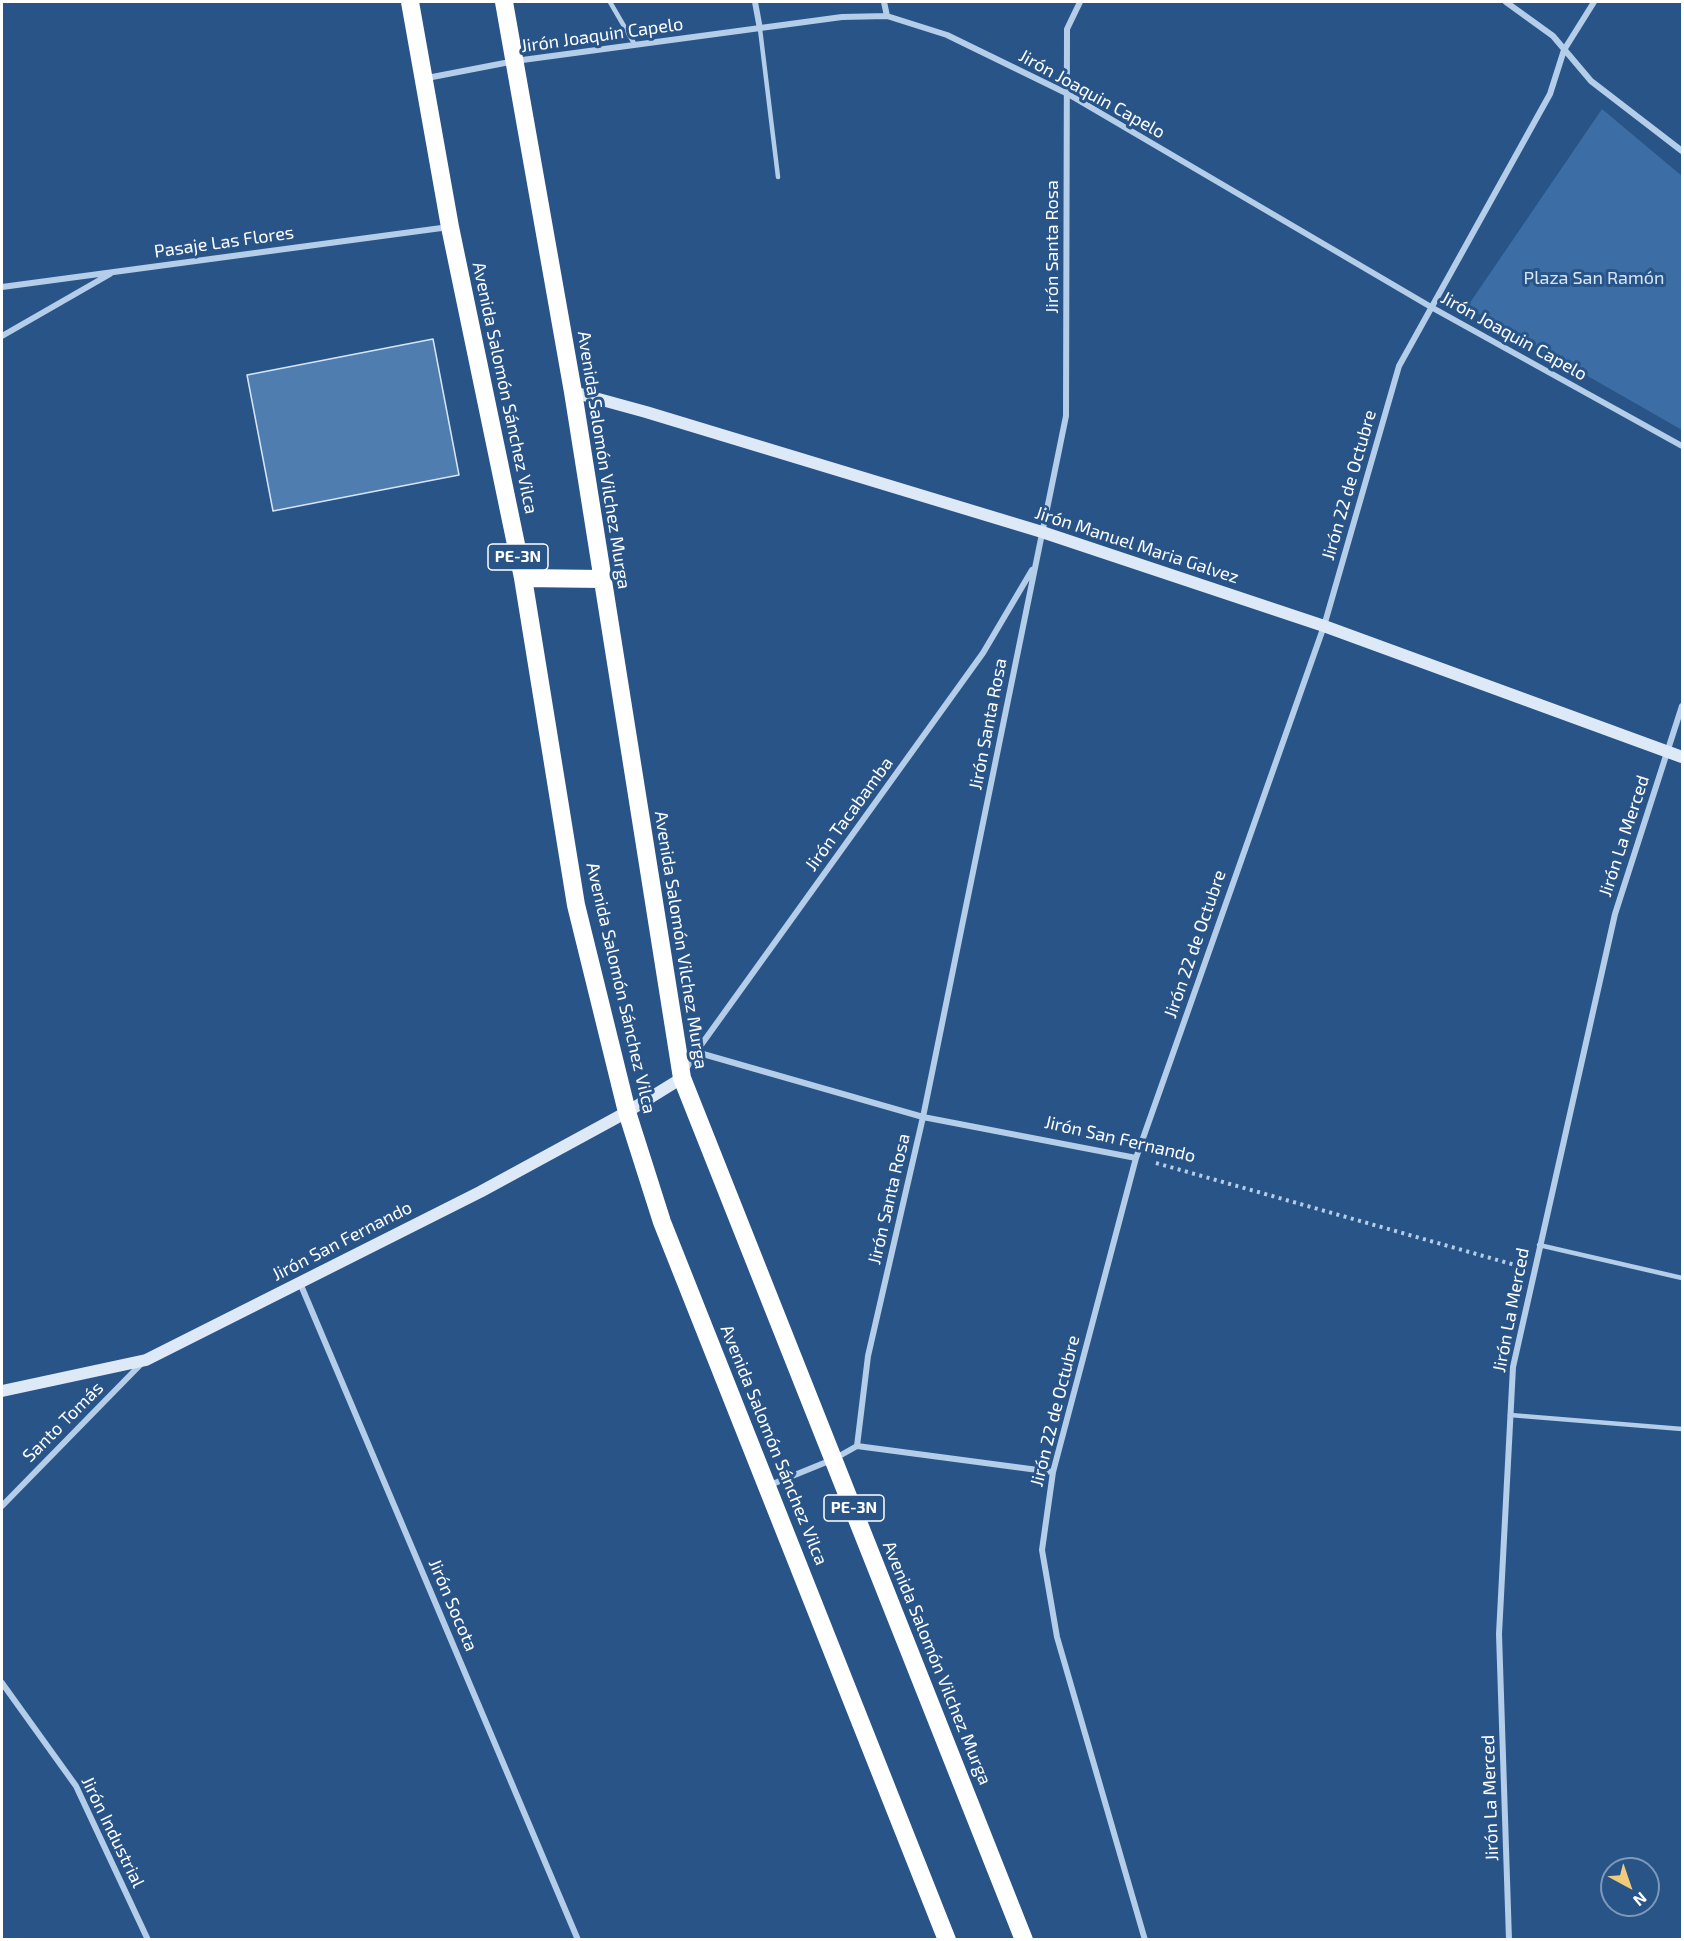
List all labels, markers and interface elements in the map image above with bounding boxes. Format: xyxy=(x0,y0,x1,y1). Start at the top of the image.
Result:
street label: Jirón Joaquin Capelo xyxy=(519,13,685,57)
street label: Jirón Joaquin Capelo xyxy=(1015,45,1169,143)
street label: Jirón Santa Rosa xyxy=(1041,180,1063,314)
street label: Pasaje Las Flores xyxy=(153,221,295,263)
street label: Avenida Salomón Sánchez Vilca xyxy=(468,260,542,516)
park label: Plaza San Ramón xyxy=(1524,267,1664,289)
street label: Jirón Joaquin Capelo xyxy=(1437,287,1591,385)
street label: Avenida Salomón Vilchez Murga xyxy=(573,329,635,591)
street label: Jirón 22 de Octubre xyxy=(1317,407,1381,563)
street label: Jirón Manuel Maria Galvez xyxy=(1032,502,1242,588)
road number: PE-3N xyxy=(488,544,548,570)
street label: Jirón Santa Rosa xyxy=(965,656,1011,792)
street label: Jirón Tacabamba xyxy=(800,753,898,875)
street label: Jirón La Merced xyxy=(1594,773,1654,899)
street label: Avenida Salomón Vilchez Murga xyxy=(650,809,712,1071)
street label: Avenida Salomón Sánchez Vilca xyxy=(582,860,660,1116)
street label: Jirón 22 de Octubre xyxy=(1159,867,1231,1021)
street label: Jirón San Fernando xyxy=(1042,1111,1198,1167)
street label: Jirón Santa Rosa xyxy=(863,1131,915,1267)
street label: Jirón San Fernando xyxy=(268,1196,416,1286)
street label: Jirón La Merced xyxy=(1488,1246,1534,1374)
street label: Avenida Salomón Sánchez Vilca xyxy=(716,1322,832,1568)
street label: Jirón 22 de Octubre xyxy=(1026,1333,1084,1489)
street label: Santo Tomás xyxy=(18,1377,108,1467)
road number: PE-3N xyxy=(824,1495,884,1521)
street label: Avenida Salomón Vilchez Murga xyxy=(878,1538,996,1788)
street label: Jirón Socota xyxy=(424,1556,482,1654)
street label: Jirón La Merced xyxy=(1477,1734,1503,1862)
street label: Jirón Industrial xyxy=(77,1773,149,1891)
north arrow xyxy=(1600,1857,1660,1917)
text: N xyxy=(1630,1889,1651,1911)

